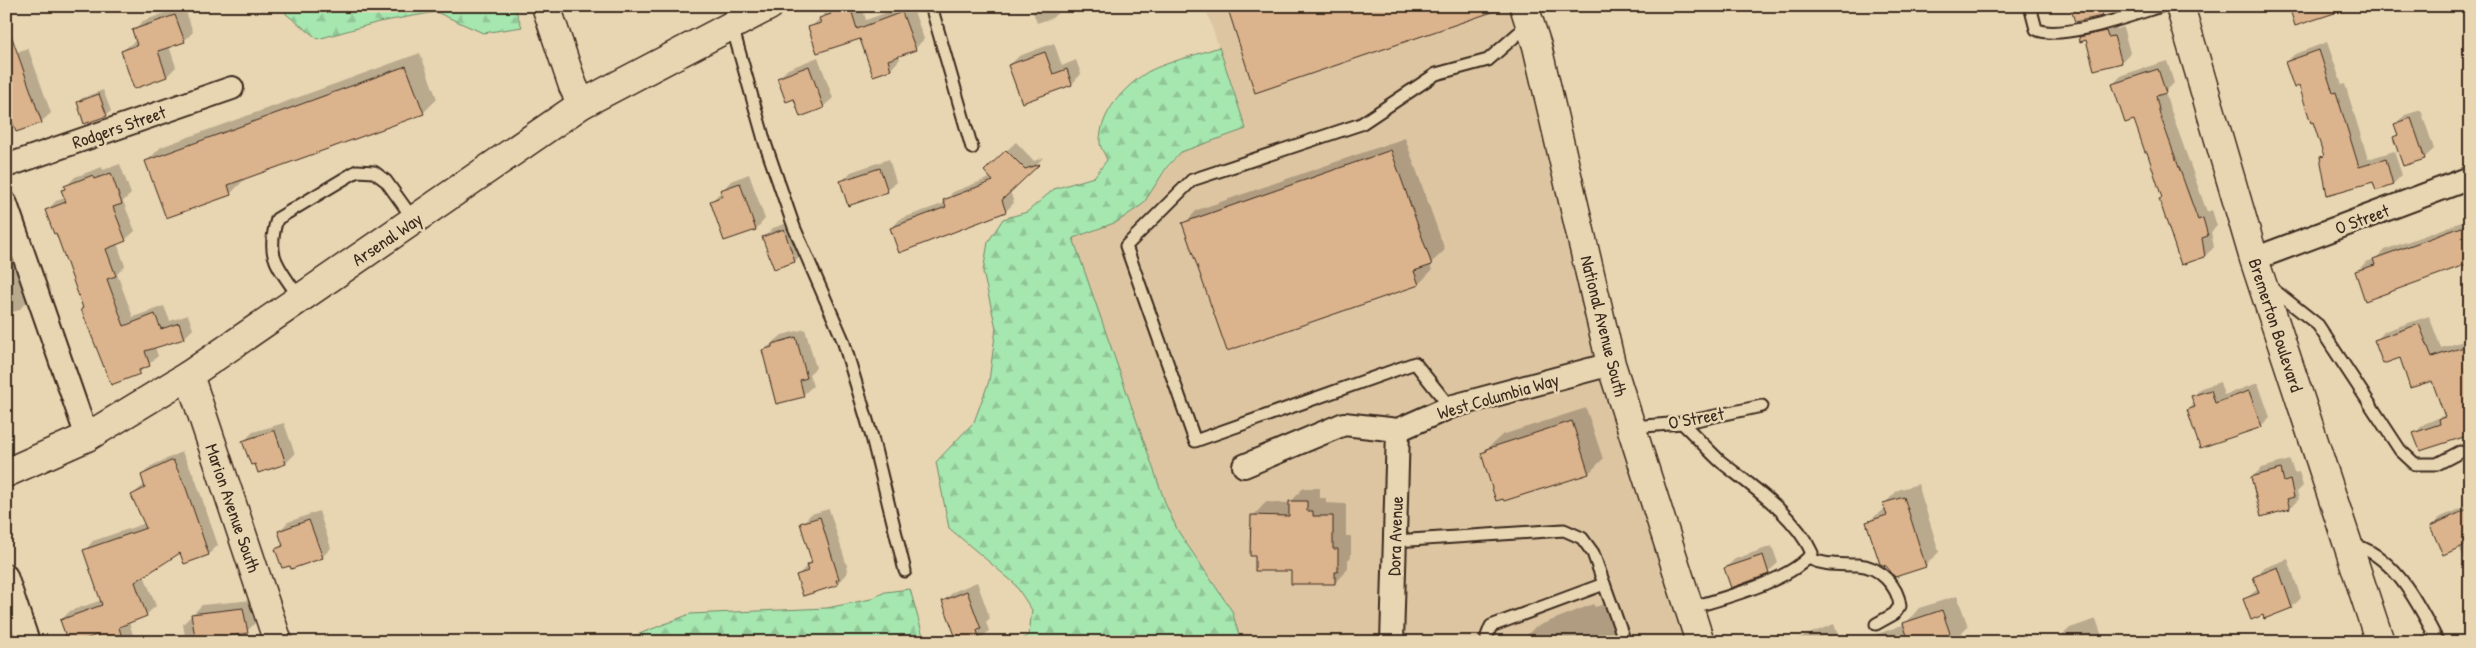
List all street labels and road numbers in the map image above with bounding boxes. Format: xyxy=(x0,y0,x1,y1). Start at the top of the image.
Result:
street label: Rodgers Street xyxy=(69,99,170,155)
street label: O Street xyxy=(2331,197,2393,240)
street label: Arsenal Way xyxy=(347,206,427,272)
street label: National Avenue South xyxy=(1574,253,1634,400)
street label: Bremerton Boulevard xyxy=(2243,255,2309,395)
street label: West Columbia Way xyxy=(1434,367,1562,425)
street label: O Street xyxy=(1666,401,1727,435)
street label: Marion Avenue South xyxy=(199,440,267,576)
street label: Dora Avenue xyxy=(1381,496,1409,576)

